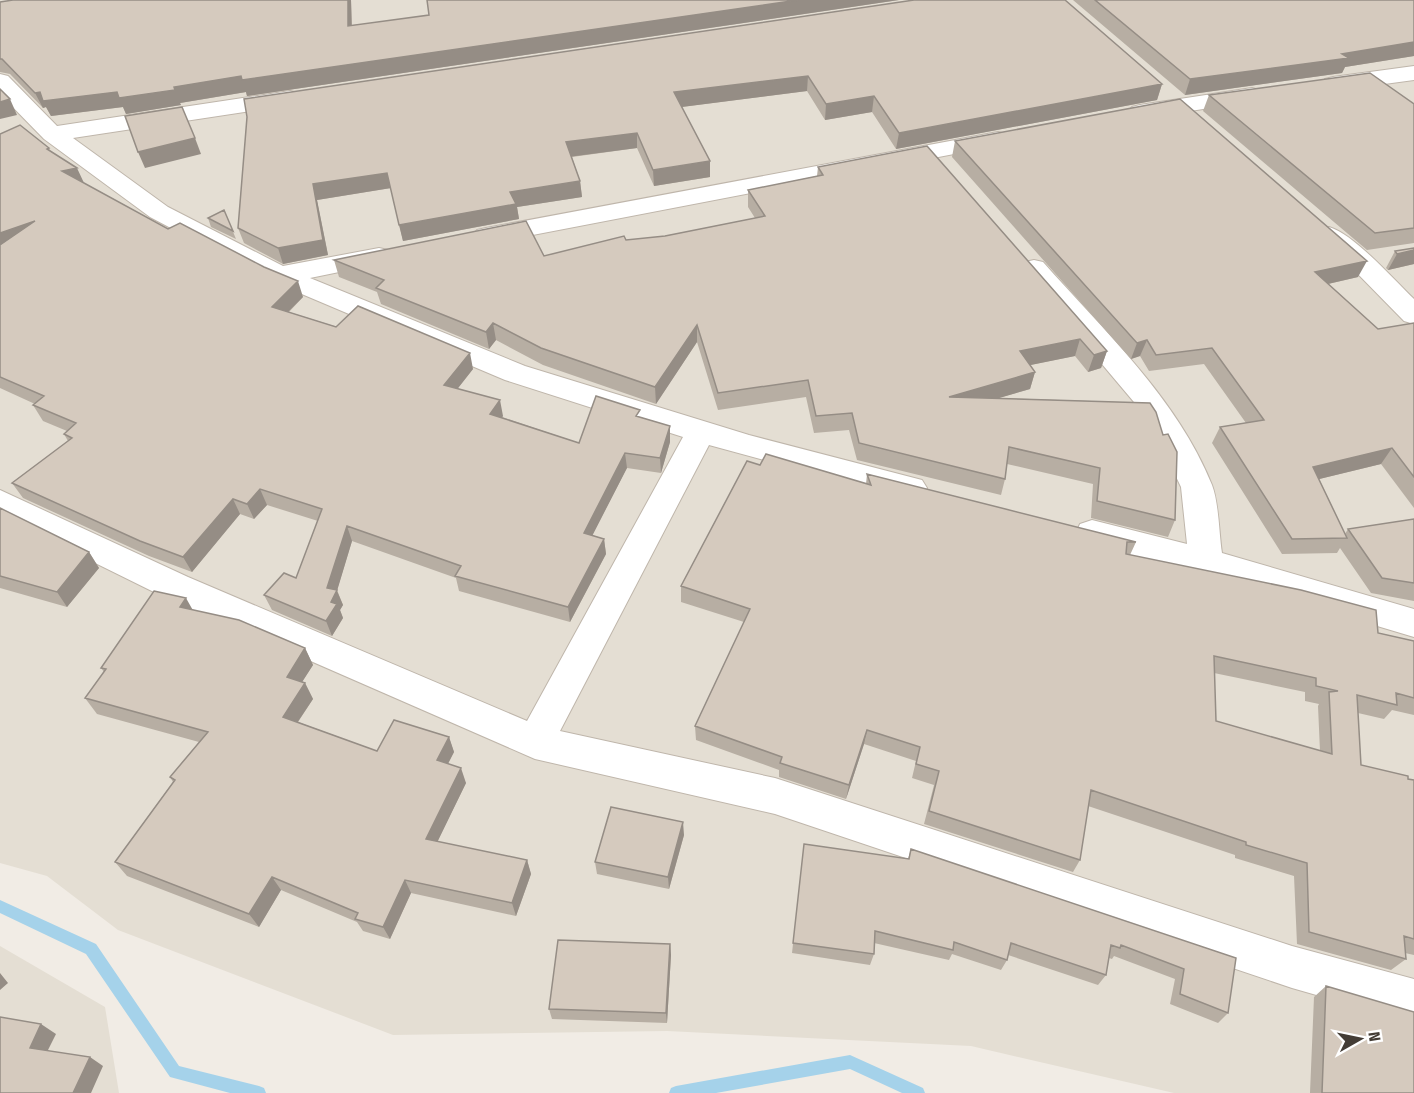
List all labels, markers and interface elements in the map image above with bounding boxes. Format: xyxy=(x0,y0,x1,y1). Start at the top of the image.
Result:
north arrow xyxy=(1330,1009,1390,1069)
text: N xyxy=(1364,1031,1384,1043)

